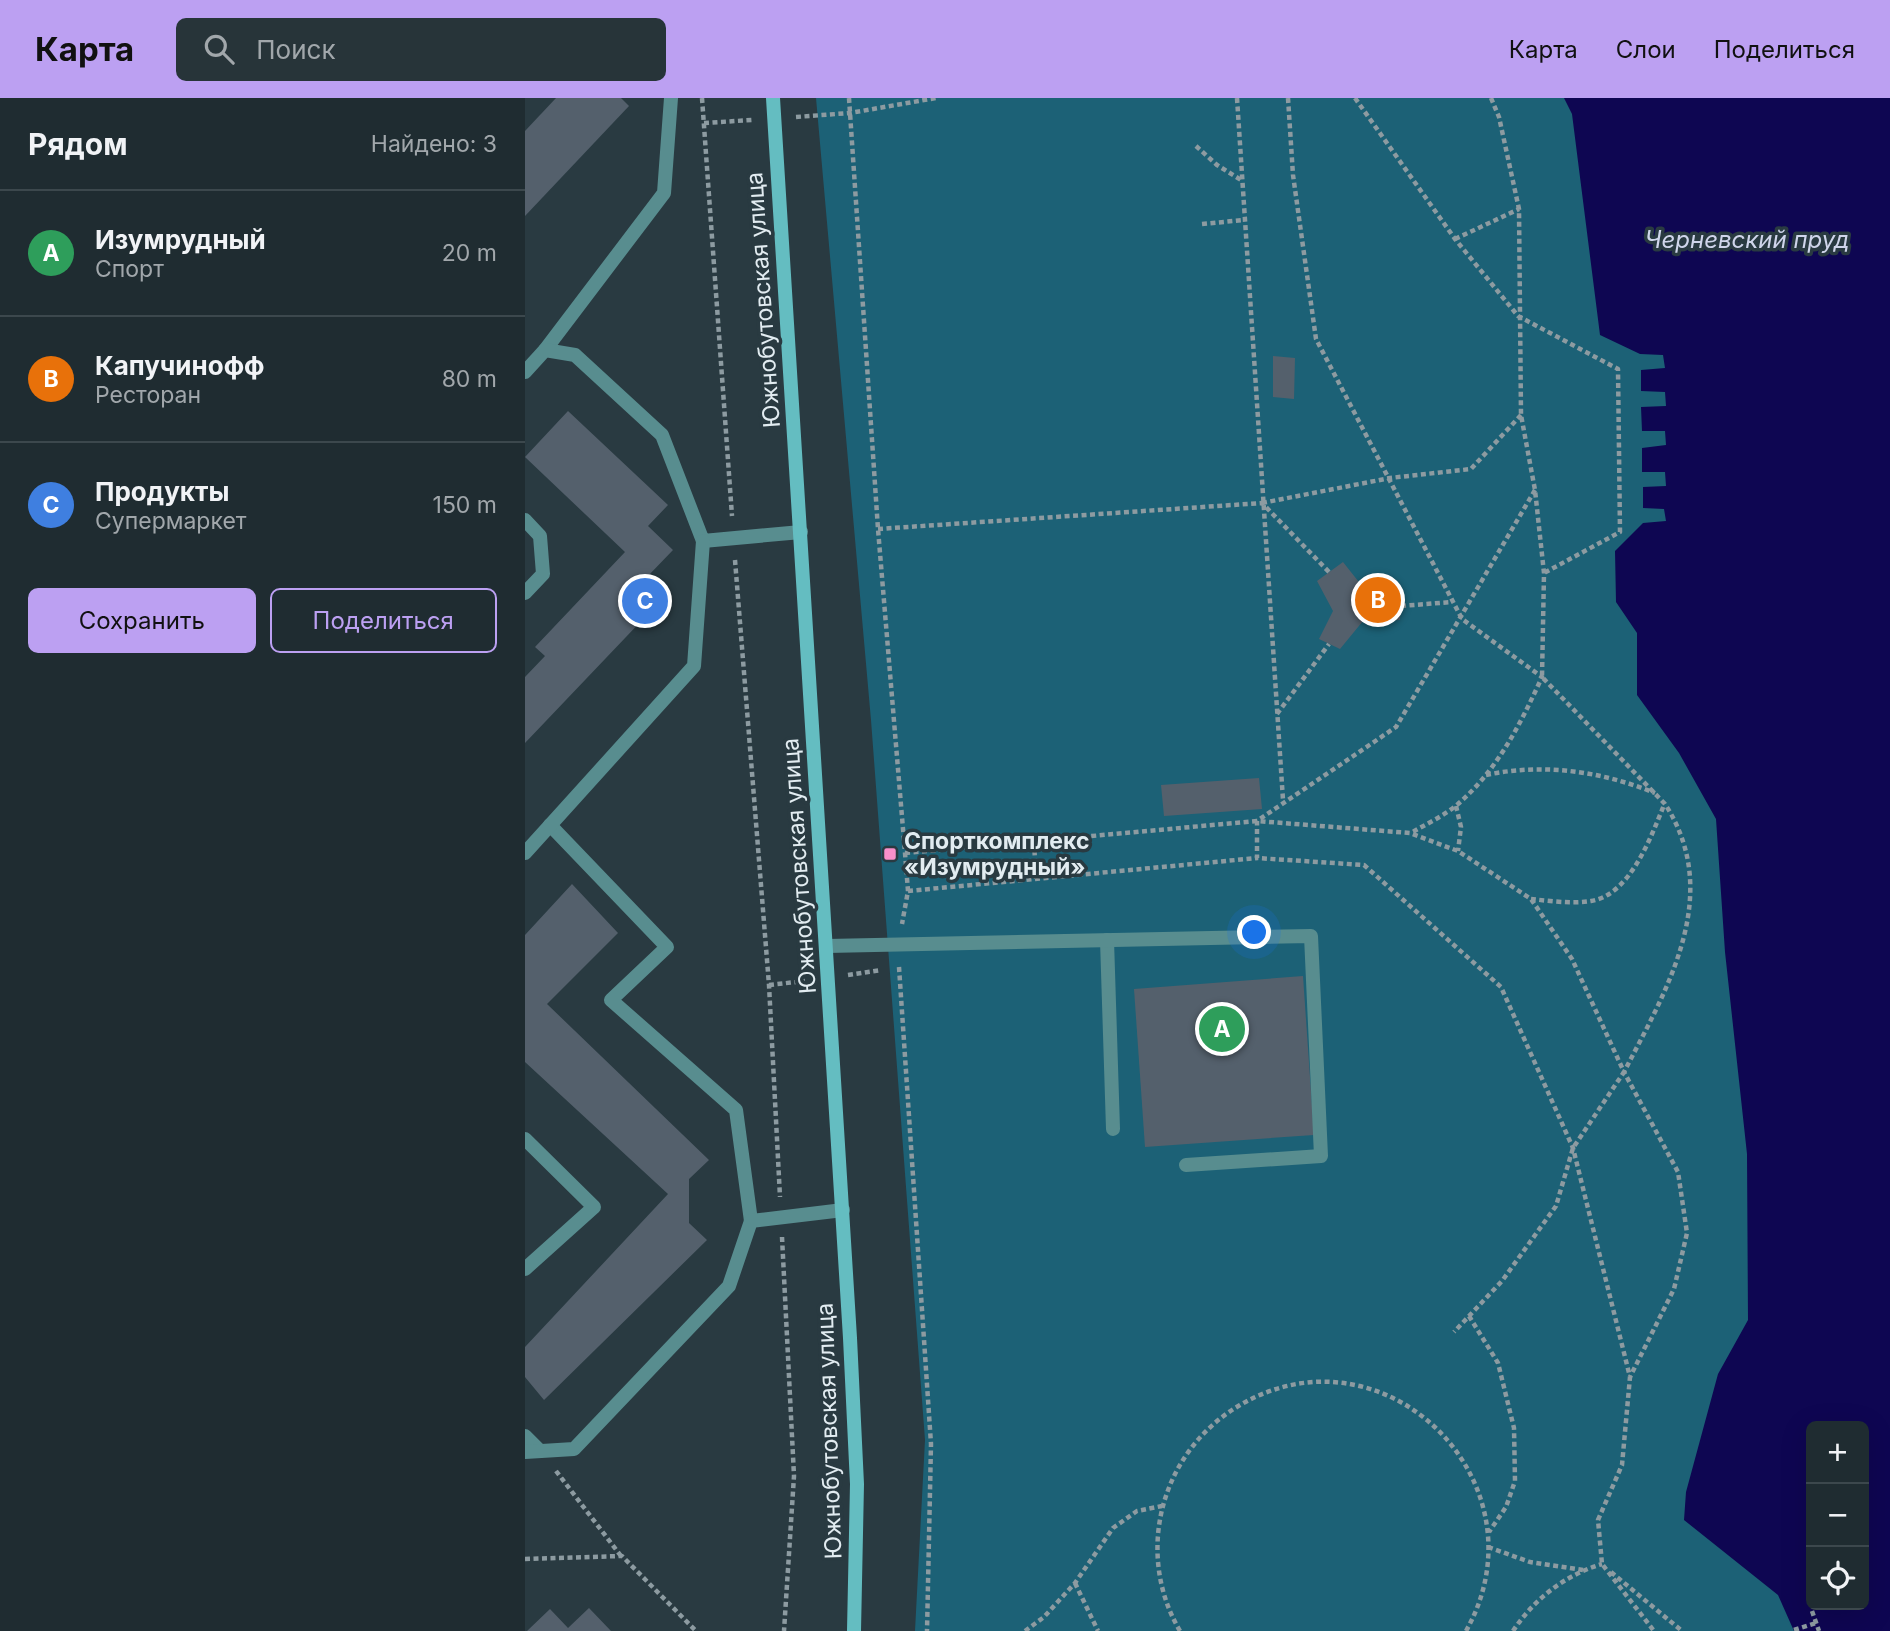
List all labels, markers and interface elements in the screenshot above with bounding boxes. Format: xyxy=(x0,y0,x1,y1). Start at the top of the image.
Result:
search box xyxy=(176,18,666,81)
text: Карта xyxy=(35,29,134,69)
icon: search xyxy=(200,30,238,68)
text: Поиск xyxy=(256,34,335,65)
text: Карта xyxy=(1509,35,1578,64)
text: Слои xyxy=(1616,35,1676,64)
text: Поделиться xyxy=(1714,35,1855,64)
text: Рядом xyxy=(28,126,128,162)
text: Найдено: 3 xyxy=(371,130,497,158)
street label: Южнобутовская улица xyxy=(740,171,786,429)
text: Изумрудный xyxy=(95,224,266,255)
water label: Черневский пруд xyxy=(1645,225,1849,254)
text: A xyxy=(42,239,60,267)
text: 20 m xyxy=(442,239,497,267)
text: Спорт xyxy=(95,255,164,283)
text: Капучинофф xyxy=(95,350,265,381)
text: B xyxy=(43,365,59,393)
text: 80 m xyxy=(442,365,497,393)
text: Ресторан xyxy=(95,381,201,409)
text: Продукты xyxy=(95,476,229,507)
text: C xyxy=(42,491,60,519)
text: 150 m xyxy=(433,491,497,519)
text: Супермаркет xyxy=(95,507,247,535)
pin: B xyxy=(1355,574,1401,626)
pin: C xyxy=(622,575,668,627)
button: Сохранить xyxy=(28,588,256,653)
button: Поделиться xyxy=(270,588,497,653)
street label: Южнобутовская улица xyxy=(776,737,822,995)
place label: Спорткомплекс «Изумрудный» xyxy=(904,827,1089,881)
marker: Спорткомплекс «Изумрудный» xyxy=(882,846,898,862)
your location xyxy=(1237,915,1271,949)
pin: A xyxy=(1199,1003,1245,1055)
street label: Южнобутовская улица xyxy=(811,1302,847,1560)
map controls xyxy=(1806,1421,1869,1610)
button: + xyxy=(1806,1421,1869,1484)
button: − xyxy=(1806,1484,1869,1547)
button: locate xyxy=(1806,1547,1869,1610)

